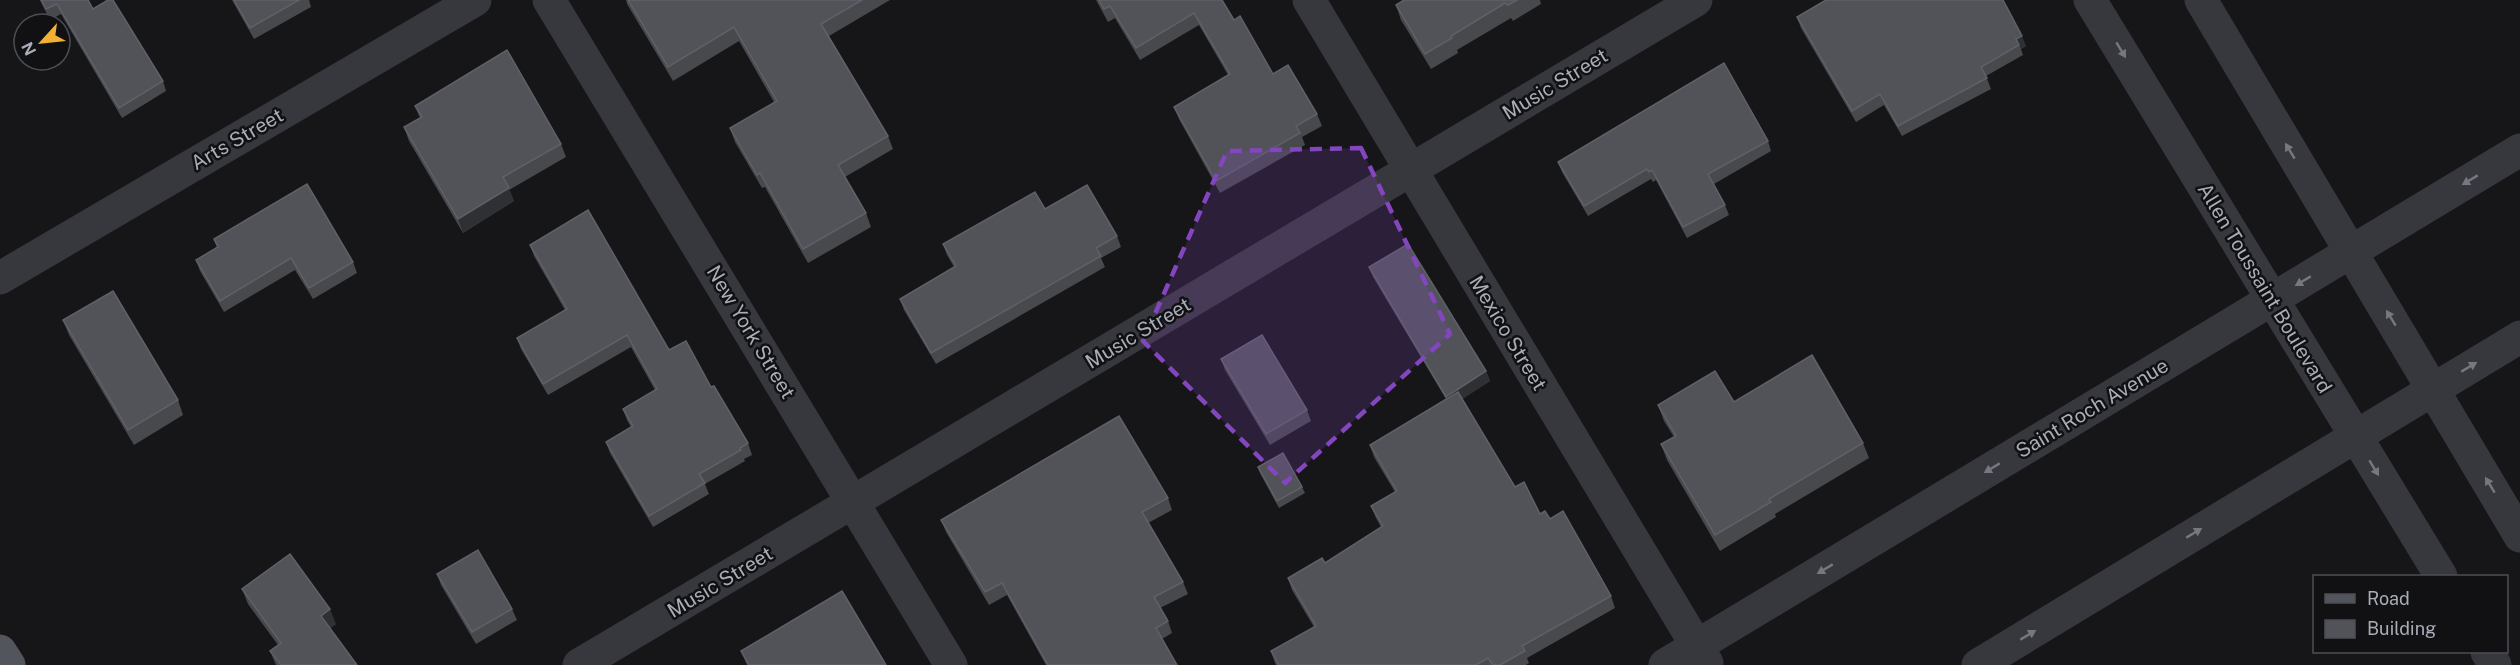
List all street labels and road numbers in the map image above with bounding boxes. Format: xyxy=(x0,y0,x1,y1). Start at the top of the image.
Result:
street label: Music Street xyxy=(1498,43,1612,125)
street label: Arts Street xyxy=(186,103,288,175)
street label: Allen Toussaint Boulevard xyxy=(2193,179,2337,397)
street label: New York Street xyxy=(702,261,800,403)
street label: Mexico Street xyxy=(1464,271,1552,395)
street label: Music Street xyxy=(1081,292,1195,374)
street label: Saint Roch Avenue xyxy=(2011,353,2173,463)
street label: Music Street xyxy=(663,541,777,623)

